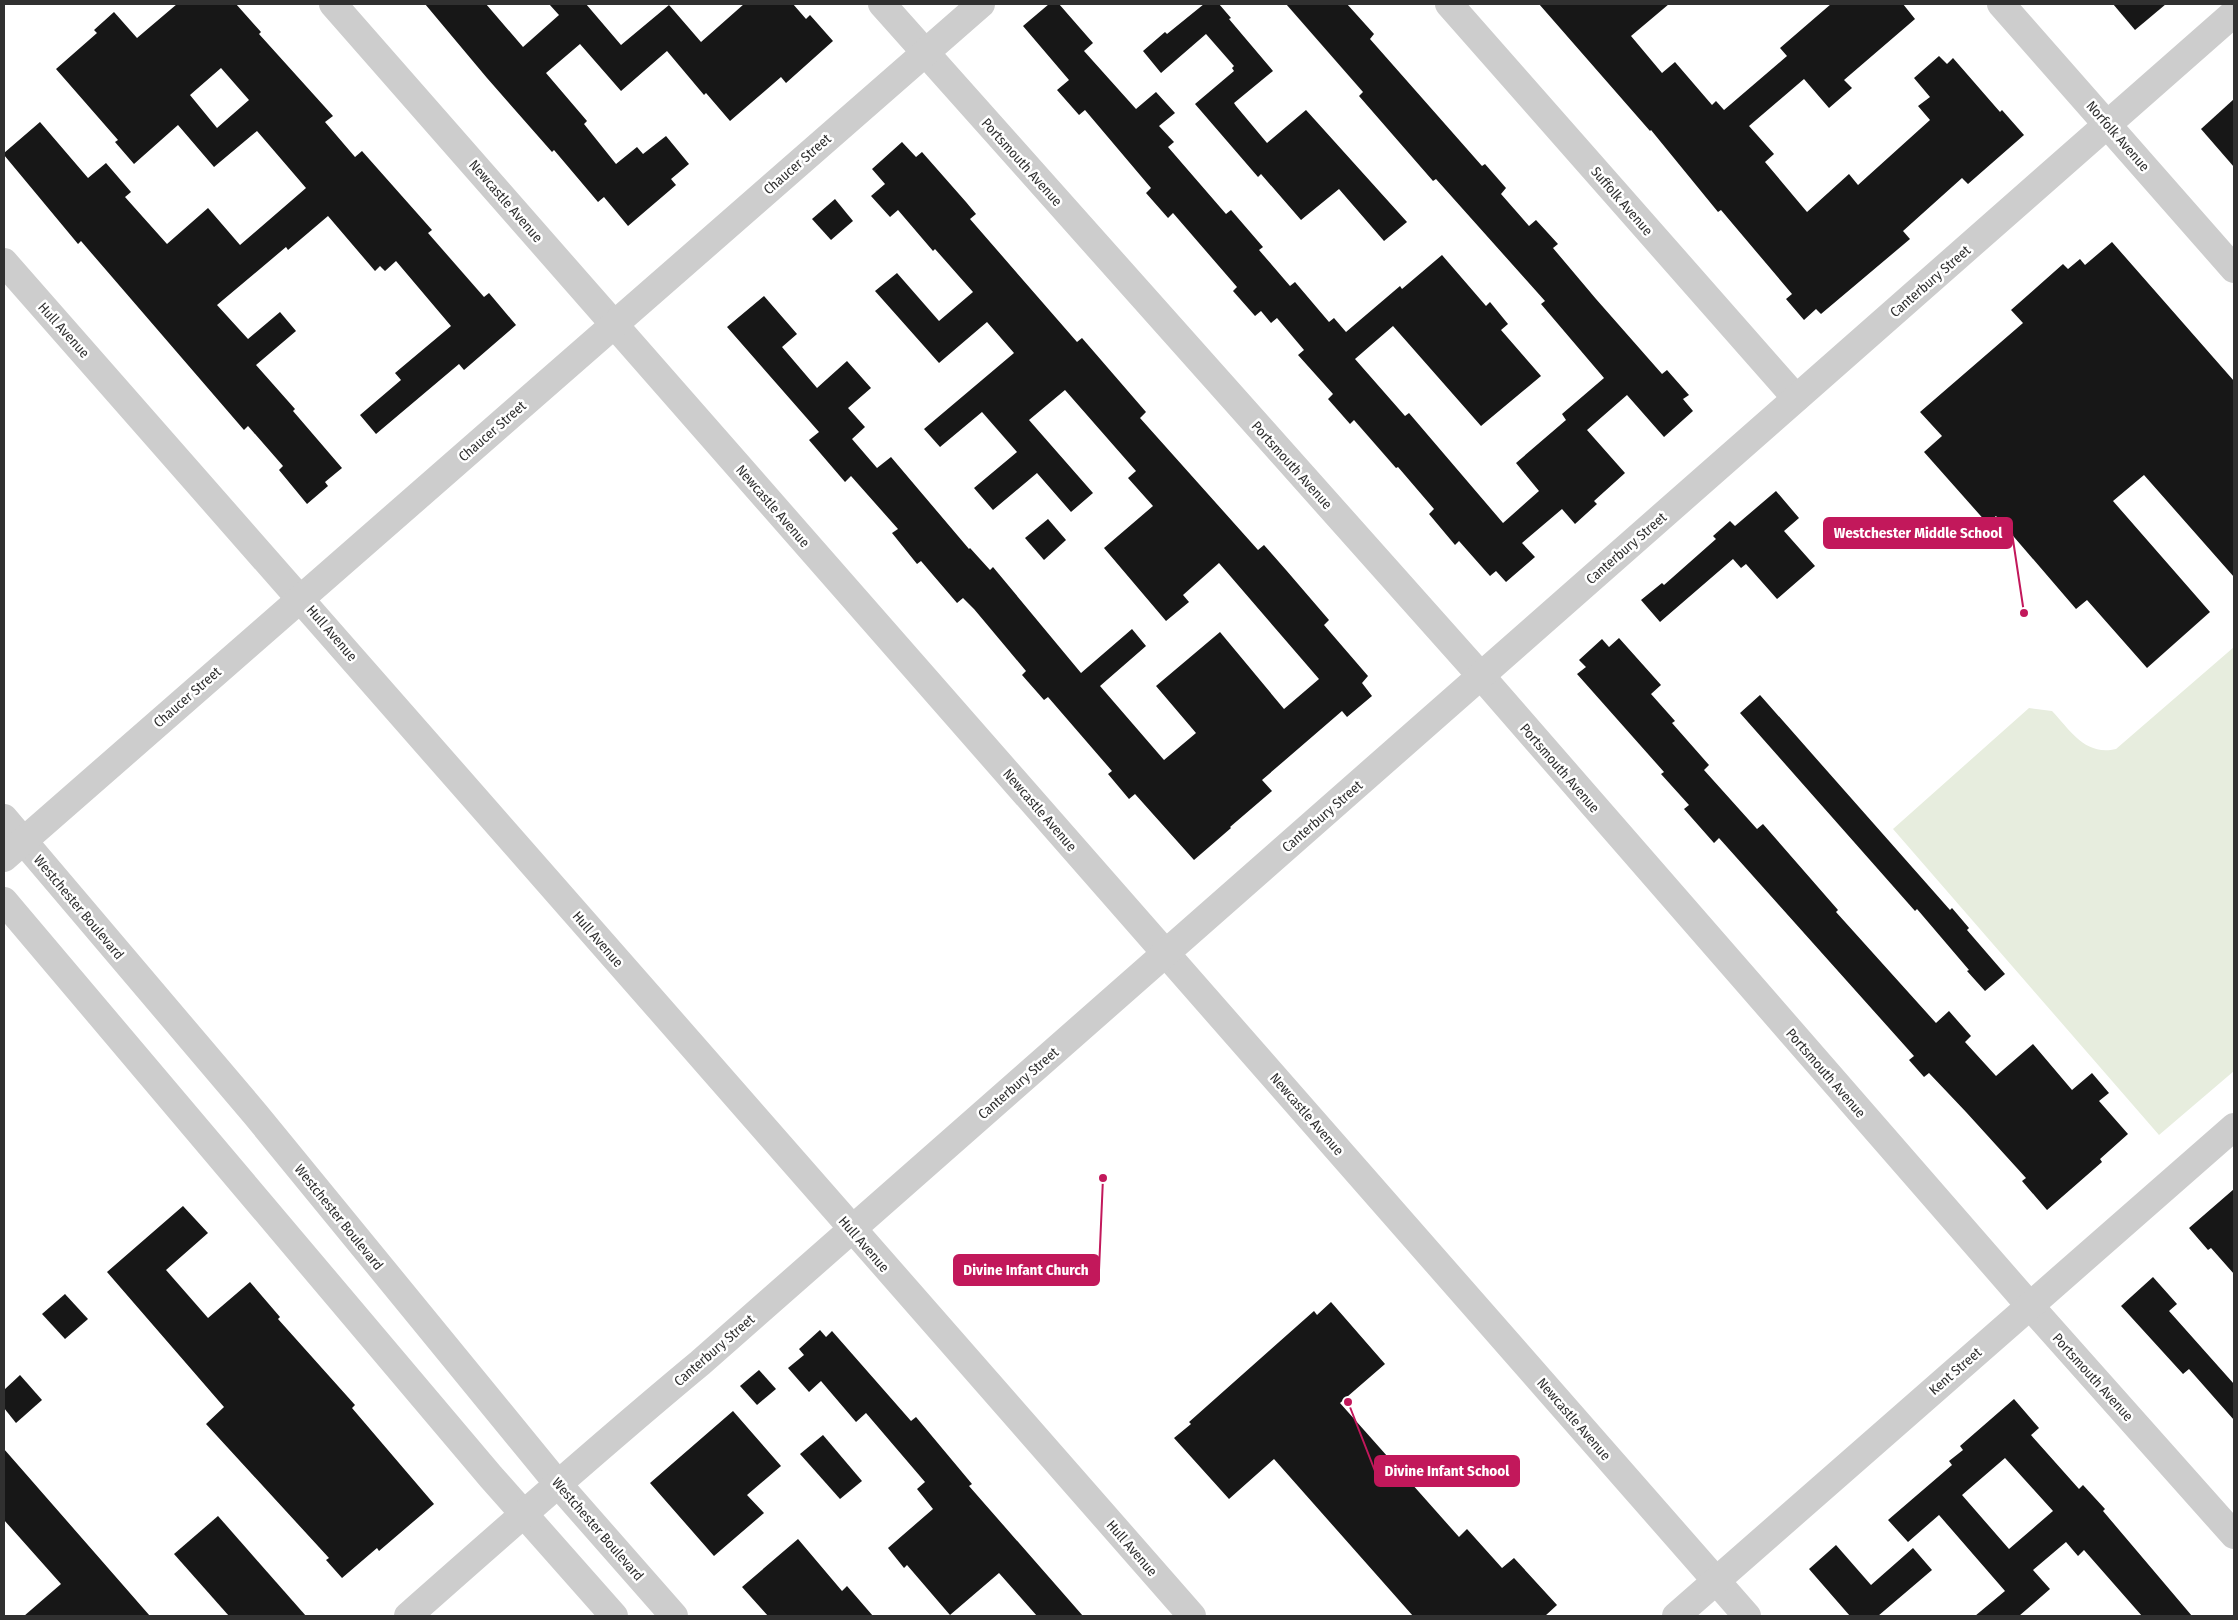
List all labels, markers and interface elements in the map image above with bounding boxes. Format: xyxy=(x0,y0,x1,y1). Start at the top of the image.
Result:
street label: Norfolk Avenue xyxy=(2082,98,2153,175)
street label: Portsmouth Avenue xyxy=(978,115,1066,210)
street label: Chaucer Street xyxy=(760,130,835,198)
street label: Newcastle Avenue xyxy=(465,157,546,246)
street label: Suffolk Avenue xyxy=(1587,163,1656,239)
street label: Canterbury Street xyxy=(1887,242,1974,321)
street label: Hull Avenue xyxy=(34,299,93,362)
street label: Chaucer Street xyxy=(455,397,530,465)
street label: Portsmouth Avenue xyxy=(1248,418,1336,513)
street label: Newcastle Avenue xyxy=(732,462,813,551)
street label: Canterbury Street xyxy=(1583,509,1670,588)
callout: Westchester Middle School xyxy=(1824,518,2012,548)
text: Westchester Middle School xyxy=(1834,524,2003,542)
street label: Hull Avenue xyxy=(303,602,361,665)
street label: Chaucer Street xyxy=(150,663,225,731)
street label: Portsmouth Avenue xyxy=(1516,720,1603,816)
street label: Newcastle Avenue xyxy=(999,766,1080,855)
street label: Canterbury Street xyxy=(1279,777,1366,856)
street label: Westchester Boulevard xyxy=(30,852,127,963)
street label: Hull Avenue xyxy=(569,908,627,971)
street label: Portsmouth Avenue xyxy=(1782,1025,1869,1121)
street label: Canterbury Street xyxy=(975,1044,1062,1123)
street label: Newcastle Avenue xyxy=(1266,1070,1347,1159)
street label: Westchester Boulevard xyxy=(291,1161,386,1274)
street label: Hull Avenue xyxy=(835,1213,893,1276)
callout: Divine Infant Church xyxy=(954,1255,1099,1285)
text: Divine Infant Church xyxy=(963,1261,1089,1279)
street label: Canterbury Street xyxy=(671,1311,758,1390)
street label: Portsmouth Avenue xyxy=(2049,1330,2137,1425)
street label: Kent Street xyxy=(1926,1344,1985,1399)
street label: Newcastle Avenue xyxy=(1533,1375,1614,1464)
callout: Divine Infant School xyxy=(1375,1456,1519,1486)
text: Divine Infant School xyxy=(1385,1462,1510,1480)
street label: Westchester Boulevard xyxy=(548,1474,647,1584)
street label: Hull Avenue xyxy=(1103,1517,1161,1580)

